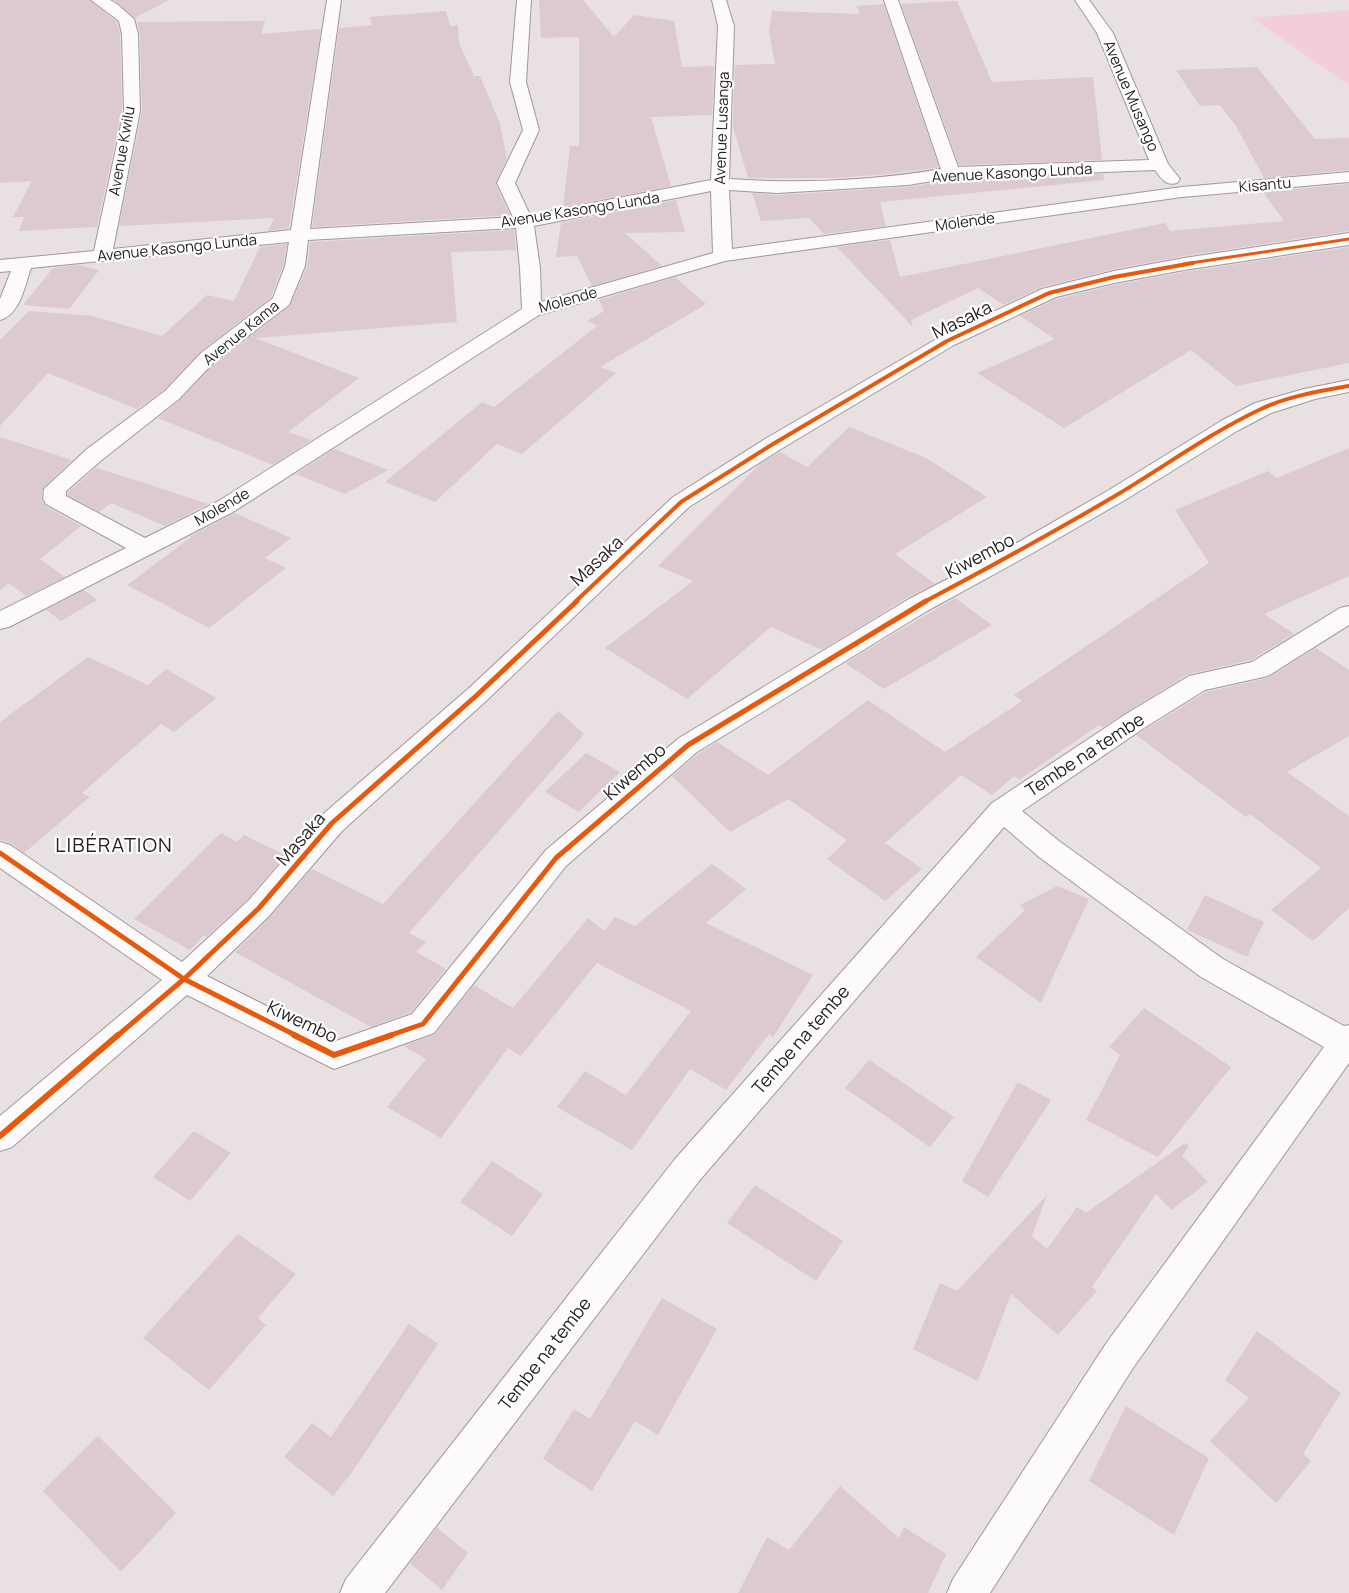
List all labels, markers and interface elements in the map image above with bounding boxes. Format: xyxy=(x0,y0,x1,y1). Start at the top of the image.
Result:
street label: Avenue Musango xyxy=(1099,37,1164,155)
street label: Avenue Lusanga xyxy=(709,71,734,185)
street label: Avenue Kwilu xyxy=(103,104,140,197)
street label: Avenue Kasongo Lunda xyxy=(931,158,1093,187)
street label: Kisantu xyxy=(1238,172,1292,197)
street label: Avenue Kasongo Lunda xyxy=(499,187,661,232)
street label: Molende xyxy=(934,207,996,236)
street label: Avenue Kasongo Lunda xyxy=(96,229,258,266)
street label: Molende xyxy=(536,281,600,318)
street label: Masaka xyxy=(928,294,995,344)
street label: Avenue Kama xyxy=(198,295,283,370)
street label: Molende xyxy=(190,482,253,531)
street label: Kiwembo xyxy=(941,527,1018,583)
street label: Masaka xyxy=(565,530,628,591)
street label: Tembe na tembe xyxy=(1020,707,1149,802)
street label: Kiwembo xyxy=(598,738,671,805)
street label: Masaka xyxy=(270,807,330,870)
district label: LIBÉRATION xyxy=(55,831,173,858)
street label: Tembe na tembe xyxy=(746,980,854,1099)
street label: Kiwembo xyxy=(263,994,342,1048)
street label: Tembe na tembe xyxy=(492,1292,596,1415)

